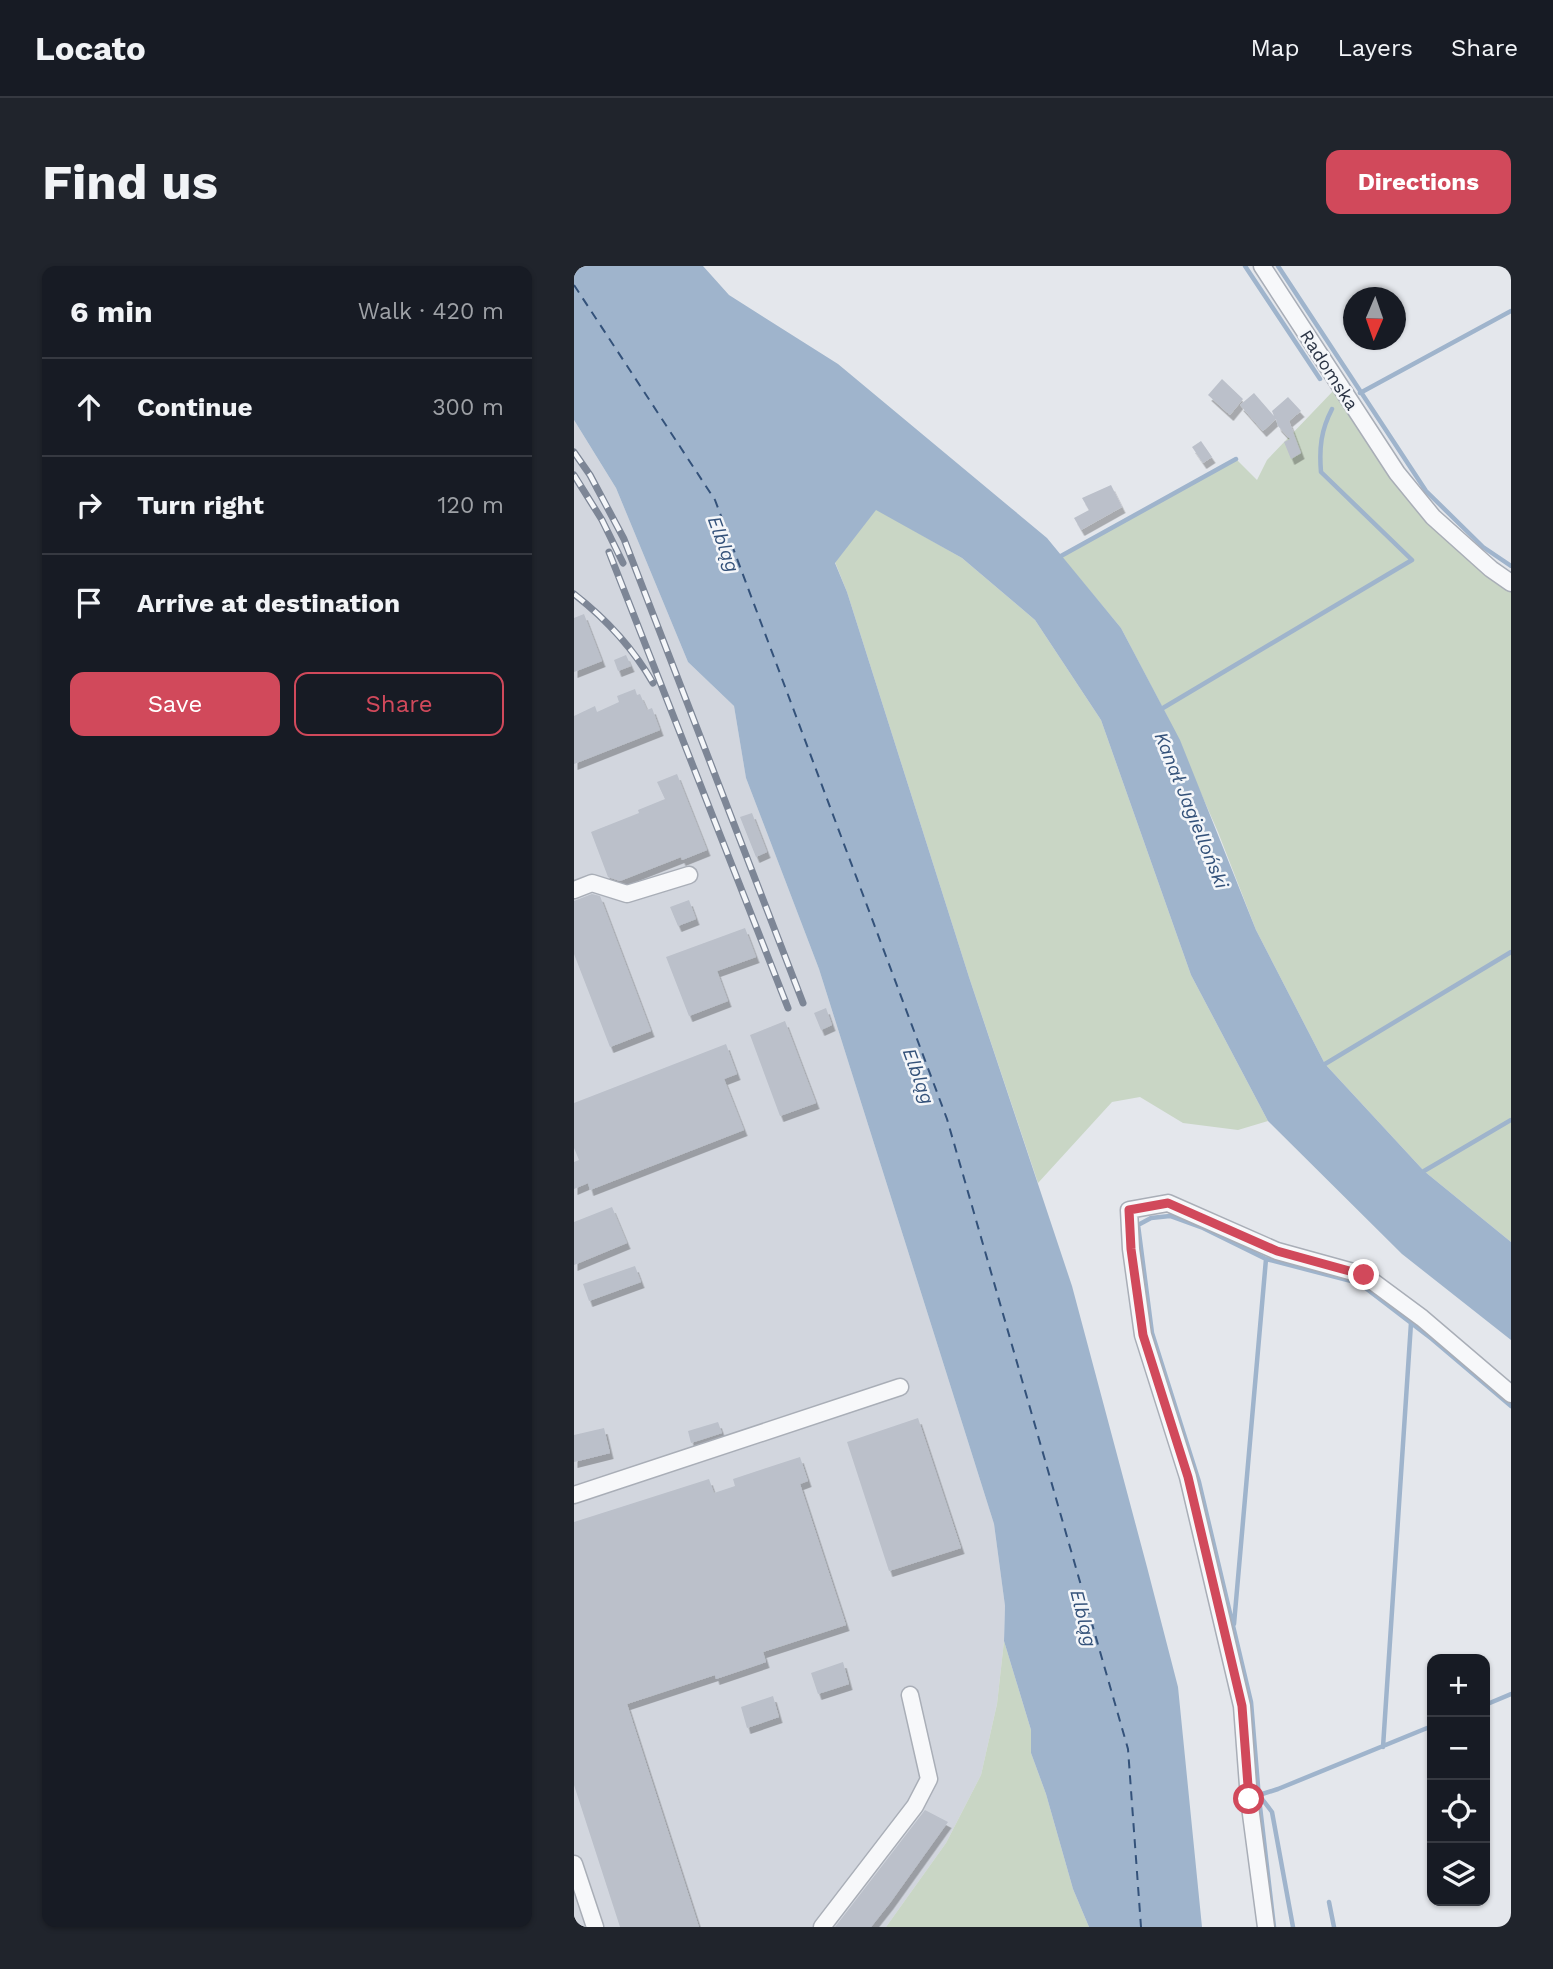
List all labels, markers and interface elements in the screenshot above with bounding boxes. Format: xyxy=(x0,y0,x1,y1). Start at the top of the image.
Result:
text: Locato xyxy=(35,29,146,68)
text: Map xyxy=(1251,34,1299,62)
text: Layers xyxy=(1337,34,1413,62)
text: Share xyxy=(1451,34,1518,62)
button: Directions xyxy=(1326,150,1511,214)
text: Find us xyxy=(42,153,218,211)
north arrow xyxy=(1343,287,1406,350)
text: 6 min xyxy=(70,294,153,329)
text: Walk · 420 m xyxy=(358,298,504,325)
street label: Radomska xyxy=(1296,326,1363,414)
icon: ahead xyxy=(70,388,108,426)
text: Continue xyxy=(137,392,253,422)
text: 300 m xyxy=(432,394,504,421)
icon: right xyxy=(70,486,108,524)
text: Turn right xyxy=(137,490,264,520)
text: 120 m xyxy=(438,492,504,519)
water label: Elbląg xyxy=(703,513,744,576)
icon: arrive xyxy=(70,584,108,622)
text: Arrive at destination xyxy=(137,588,400,618)
button: Save xyxy=(70,672,280,736)
button: Share xyxy=(294,672,504,736)
water label: Kanał Jagielloński xyxy=(1150,728,1234,893)
water label: Elbląg xyxy=(898,1045,939,1108)
route end xyxy=(1348,1259,1379,1290)
water label: Elbląg xyxy=(1065,1587,1102,1650)
map controls xyxy=(1427,1654,1490,1906)
button: + xyxy=(1427,1654,1490,1717)
button: − xyxy=(1427,1717,1490,1780)
button: locate xyxy=(1427,1780,1490,1843)
route start xyxy=(1233,1783,1264,1814)
button: layers xyxy=(1427,1843,1490,1906)

